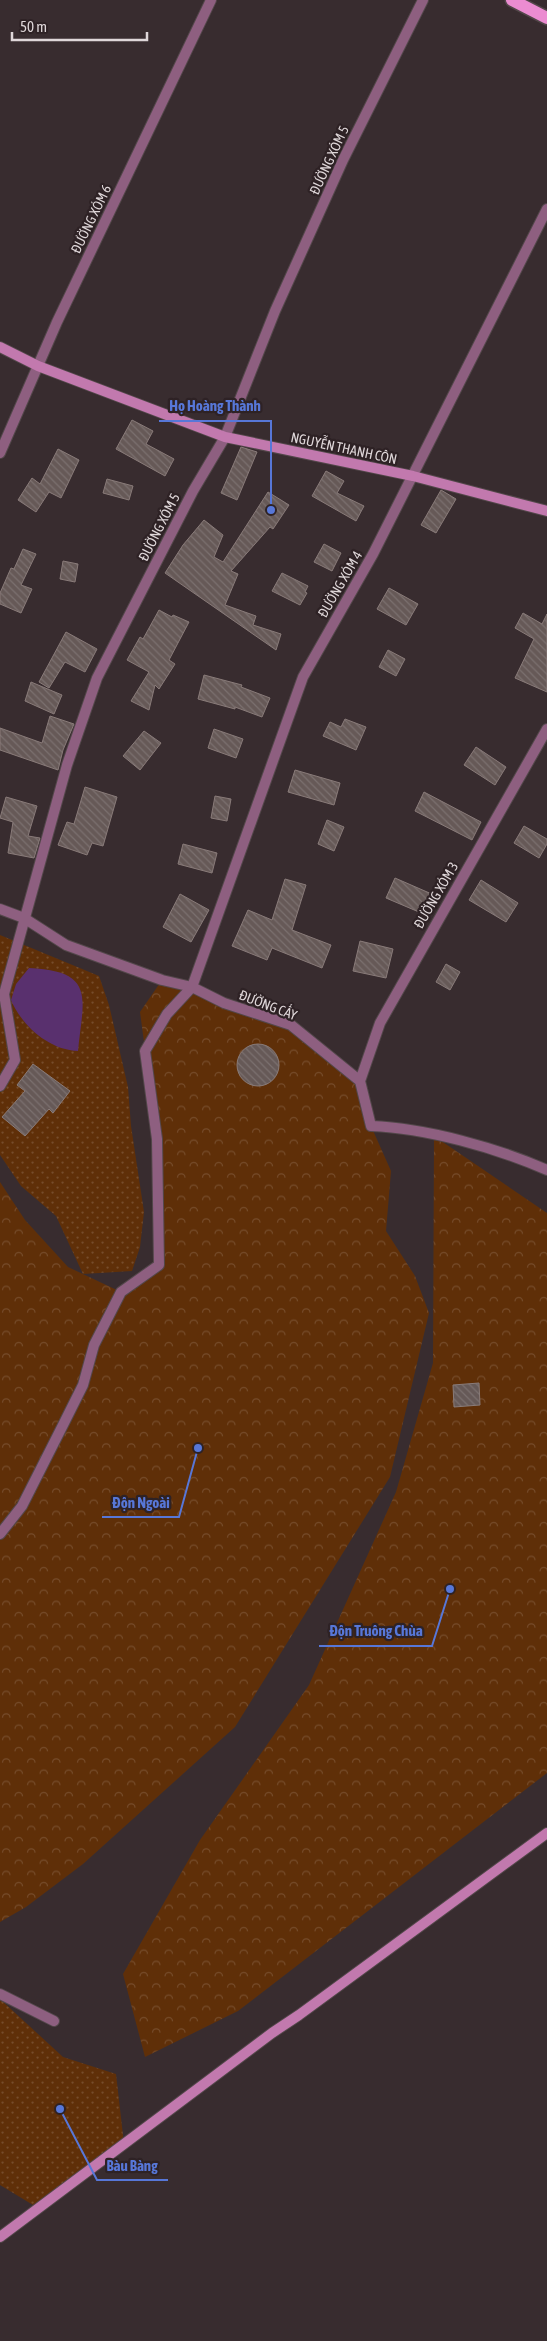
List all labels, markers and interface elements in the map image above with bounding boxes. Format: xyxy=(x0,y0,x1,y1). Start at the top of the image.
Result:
scale bar xyxy=(12,10,148,42)
text: 50 m xyxy=(20,18,47,35)
street label: ĐƯỜNG XÓM 5 xyxy=(306,123,352,197)
street label: ĐƯỜNG XÓM 6 xyxy=(68,182,115,256)
callout: Họ Hoàng Thành xyxy=(159,391,271,421)
text: Họ Hoàng Thành xyxy=(169,397,261,414)
street label: NGUYỄN THANH CÔN xyxy=(289,427,399,467)
street label: ĐƯỜNG XÓM 5 xyxy=(135,490,183,564)
street label: ĐƯỜNG XÓM 4 xyxy=(315,548,366,620)
street label: ĐƯỜNG XÓM 3 xyxy=(411,859,461,931)
street label: ĐƯỜNG CẤY xyxy=(237,985,301,1024)
callout: Độn Ngoài xyxy=(102,1487,179,1517)
text: Độn Ngoài xyxy=(112,1494,170,1511)
callout: Độn Truông Chùa xyxy=(319,1616,432,1646)
text: Độn Truông Chùa xyxy=(329,1622,423,1639)
callout: Bàu Bàng xyxy=(97,2150,168,2180)
text: Bàu Bàng xyxy=(106,2157,158,2174)

